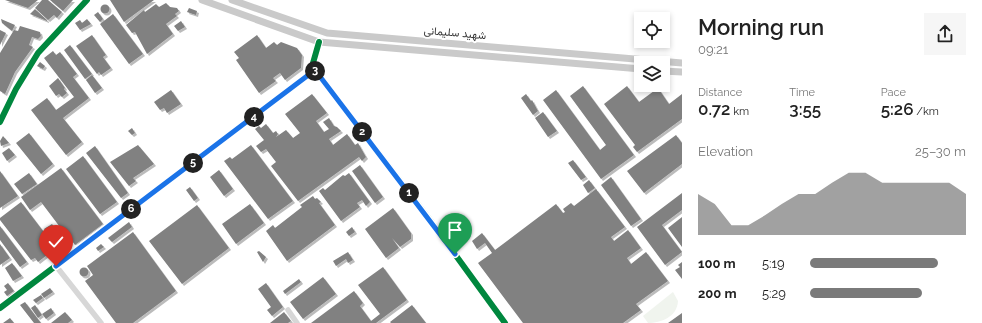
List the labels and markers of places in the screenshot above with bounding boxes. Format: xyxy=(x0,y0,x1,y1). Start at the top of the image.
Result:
pin: 3 xyxy=(305,61,325,81)
pin: 4 xyxy=(244,107,264,127)
pin: 2 xyxy=(352,122,372,142)
pin: 5 xyxy=(183,153,203,173)
pin: 1 xyxy=(399,183,419,203)
pin: 6 xyxy=(121,199,141,219)
pin xyxy=(438,213,472,254)
pin xyxy=(39,225,73,266)

